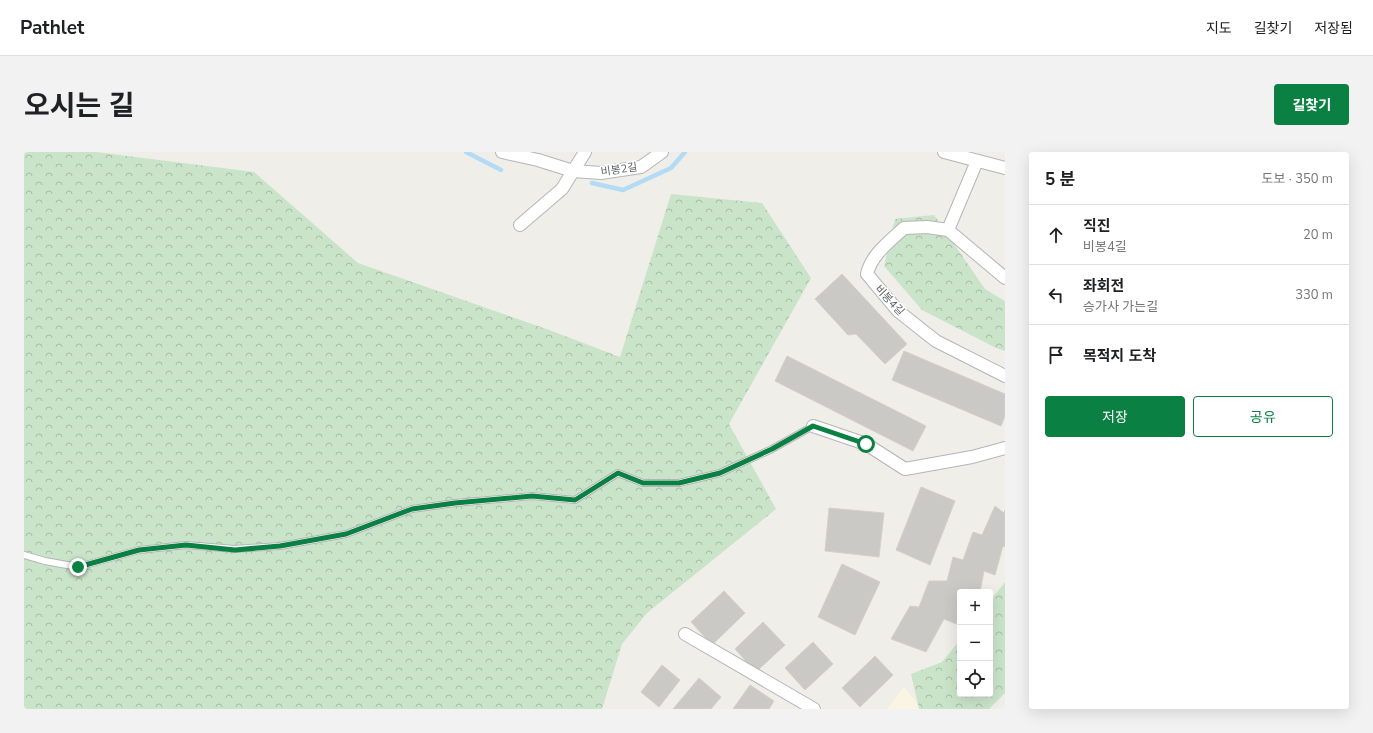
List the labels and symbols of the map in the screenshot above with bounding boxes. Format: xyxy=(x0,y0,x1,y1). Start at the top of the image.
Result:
street label: 비봉2길 xyxy=(600,159,638,179)
street label: 비봉4길 xyxy=(872,282,908,319)
route start xyxy=(857,435,875,453)
route end xyxy=(69,558,87,576)

